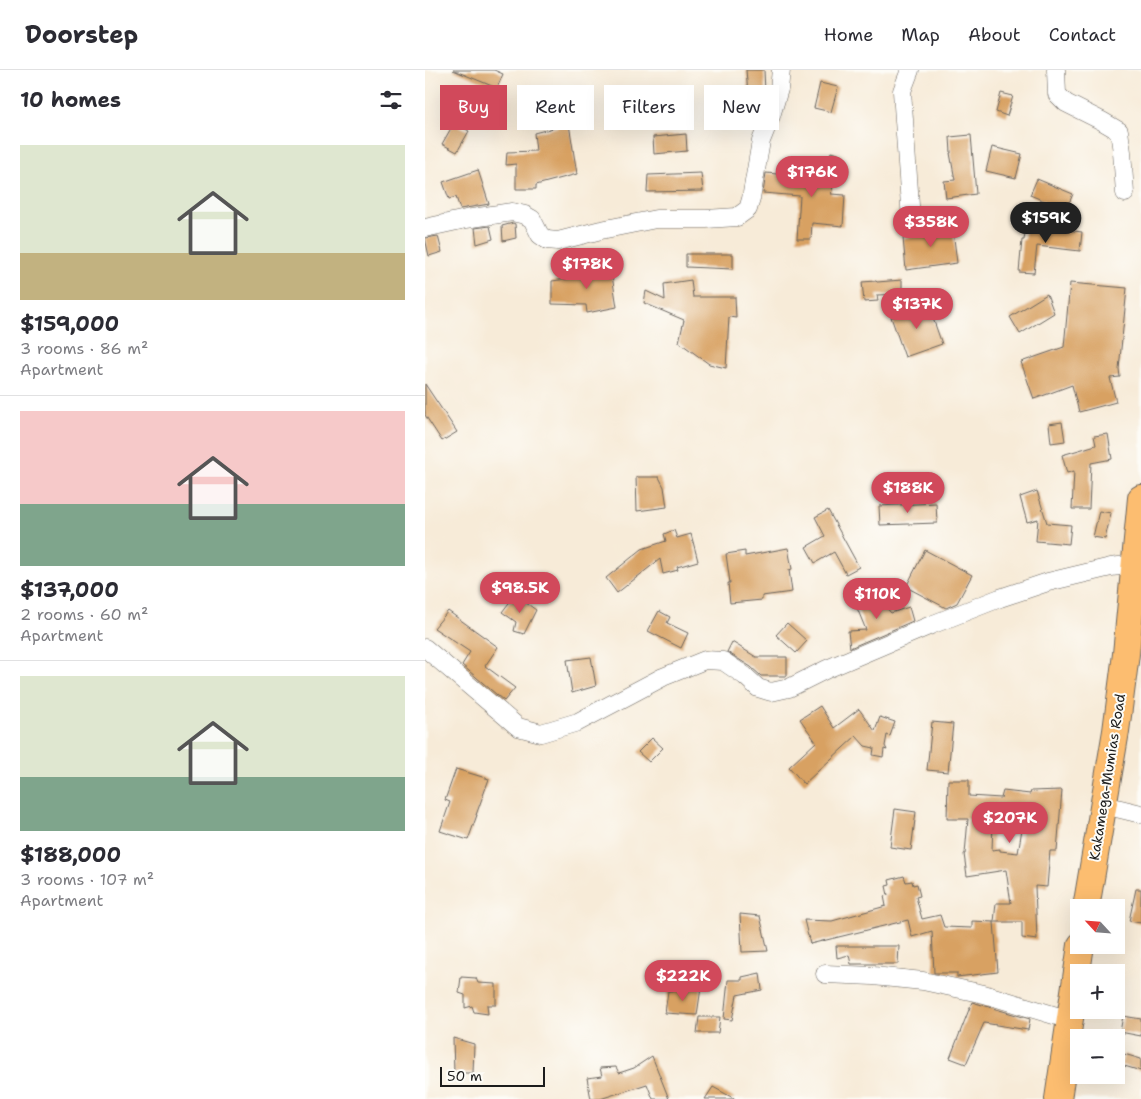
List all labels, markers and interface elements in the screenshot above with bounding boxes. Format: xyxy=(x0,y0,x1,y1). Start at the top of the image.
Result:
text: Doorstep xyxy=(25,19,138,51)
text: Home xyxy=(824,23,873,47)
text: Map xyxy=(901,23,940,47)
text: About xyxy=(968,23,1021,47)
text: Contact xyxy=(1049,23,1116,47)
chip: Buy xyxy=(440,85,507,130)
chip: Rent xyxy=(517,85,594,130)
chip: Filters xyxy=(604,85,694,130)
chip: New xyxy=(704,85,779,130)
text: 10 homes xyxy=(20,86,121,114)
icon: filters xyxy=(377,86,405,114)
pin: $176K xyxy=(777,156,847,198)
text: $176K xyxy=(787,161,837,182)
icon: home xyxy=(168,178,258,268)
pin: $159K xyxy=(1011,202,1081,244)
pin: $358K xyxy=(896,206,966,248)
text: $159K xyxy=(1021,207,1071,228)
text: $358K xyxy=(904,211,958,232)
pin: $178K xyxy=(552,248,622,290)
text: $178K xyxy=(562,253,612,274)
pin: $137K xyxy=(882,288,952,330)
text: $137K xyxy=(892,293,942,314)
text: $159,000 xyxy=(20,310,119,338)
text: 3 rooms · 86 m² xyxy=(20,338,148,359)
text: Apartment xyxy=(20,359,103,380)
icon: home xyxy=(168,443,258,533)
pin: $188K xyxy=(873,472,943,514)
text: $188K xyxy=(882,477,934,498)
pin: $98.5K xyxy=(479,572,561,614)
text: $137,000 xyxy=(20,576,119,604)
text: $98.5K xyxy=(491,577,549,598)
pin: $110K xyxy=(842,578,912,620)
text: $110K xyxy=(854,583,900,604)
text: 2 rooms · 60 m² xyxy=(20,604,148,625)
text: Apartment xyxy=(20,625,103,646)
street label: Kakamega-Mumias Road xyxy=(1085,692,1129,862)
icon: home xyxy=(168,708,258,798)
pin: $207K xyxy=(975,802,1045,844)
text: $207K xyxy=(983,807,1037,828)
text: $188,000 xyxy=(20,841,121,869)
text: 3 rooms · 107 m² xyxy=(20,869,154,890)
text: Apartment xyxy=(20,890,103,911)
north arrow xyxy=(1070,899,1125,954)
map controls xyxy=(1070,899,1125,1084)
pin: $222K xyxy=(648,960,718,1002)
button: + xyxy=(1070,964,1125,1019)
text: $222K xyxy=(656,965,710,986)
button: − xyxy=(1070,1029,1125,1084)
scale bar xyxy=(440,1064,545,1087)
text: 50 m xyxy=(447,1067,482,1085)

